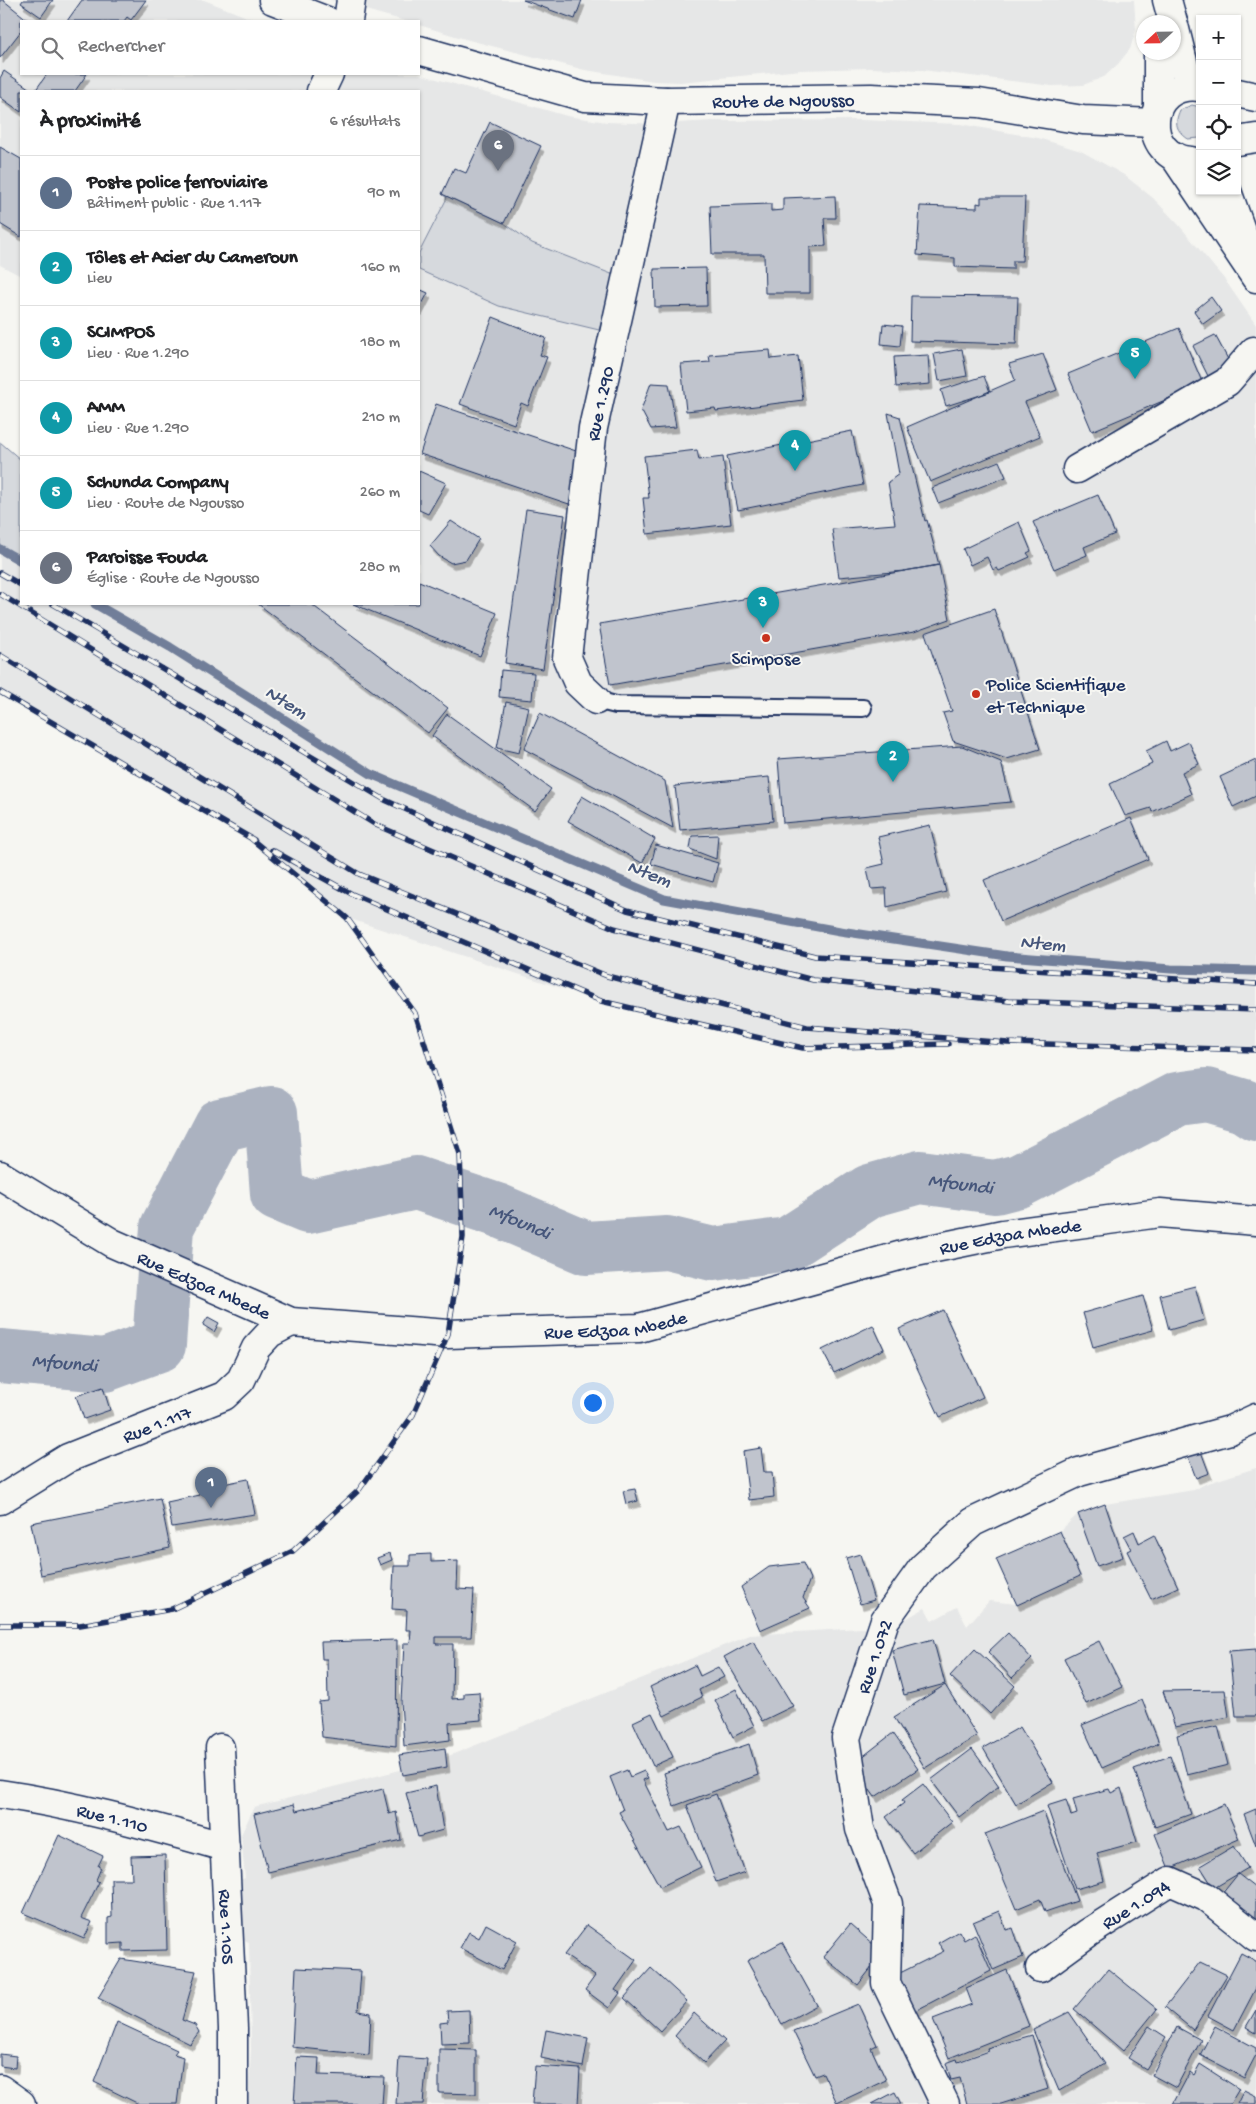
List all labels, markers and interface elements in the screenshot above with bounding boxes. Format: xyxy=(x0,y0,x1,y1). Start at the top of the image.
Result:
north arrow xyxy=(1136,15,1181,60)
map controls xyxy=(1196,15,1241,195)
button: + xyxy=(1196,15,1241,60)
search box xyxy=(20,20,420,75)
icon: search xyxy=(38,34,66,62)
text: Rechercher xyxy=(78,36,164,59)
button: − xyxy=(1196,60,1241,105)
street label: Route de Ngousso xyxy=(712,90,855,115)
button: locate xyxy=(1196,105,1241,150)
text: À proximité xyxy=(40,110,141,135)
text: 6 résultats xyxy=(329,113,400,132)
pin: 6 xyxy=(482,130,514,171)
button: layers xyxy=(1196,150,1241,195)
text: Poste police ferroviaire xyxy=(87,172,267,195)
text: 1 xyxy=(53,184,59,203)
text: 90 m xyxy=(368,184,400,203)
text: Bâtiment public · Rue 1.117 xyxy=(87,195,261,214)
text: Tôles et Acier du Cameroun xyxy=(87,247,298,270)
text: 2 xyxy=(52,259,60,278)
text: 160 m xyxy=(361,259,400,278)
text: Lieu xyxy=(87,270,112,289)
text: SCIMPOS xyxy=(87,322,155,345)
text: 3 xyxy=(52,334,60,353)
text: 180 m xyxy=(361,334,400,353)
pin: 5 xyxy=(1119,338,1151,379)
text: Lieu · Rue 1.290 xyxy=(87,345,189,364)
street label: Rue 1.290 xyxy=(584,364,622,442)
text: AMM xyxy=(87,397,125,420)
text: 4 xyxy=(52,409,60,428)
text: 210 m xyxy=(361,409,400,428)
text: Lieu · Rue 1.290 xyxy=(87,420,189,439)
pin: 4 xyxy=(779,430,811,471)
text: Schunda Company xyxy=(87,472,229,495)
text: 5 xyxy=(52,484,60,503)
text: 260 m xyxy=(360,484,400,503)
text: Lieu · Route de Ngousso xyxy=(87,495,244,514)
text: Paroisse Fouda xyxy=(87,547,207,570)
text: 6 xyxy=(52,559,60,578)
text: 280 m xyxy=(359,559,400,578)
text: Église · Route de Ngousso xyxy=(87,570,259,589)
pin: 3 xyxy=(747,587,779,628)
marker: Scimpose xyxy=(760,632,772,644)
place label: Scimpose xyxy=(732,649,801,672)
place label: Police Scientifique et Technique xyxy=(985,675,1126,720)
water label: Ntem xyxy=(260,682,311,726)
marker: Police Scientifique et Technique xyxy=(970,688,982,700)
pin: 2 xyxy=(877,741,909,782)
water label: Ntem xyxy=(623,856,675,894)
water label: Ntem xyxy=(1019,932,1067,959)
water label: Mfoundi xyxy=(926,1170,997,1202)
water label: Mfoundi xyxy=(486,1200,556,1248)
street label: Rue Edzoa Mbede xyxy=(938,1216,1083,1262)
street label: Rue Edzoa Mbede xyxy=(133,1247,273,1327)
street label: Rue Edzoa Mbede xyxy=(544,1307,690,1346)
water label: Mfoundi xyxy=(31,1351,101,1380)
your location xyxy=(580,1390,606,1416)
street label: Rue 1.117 xyxy=(120,1402,196,1450)
pin: 1 xyxy=(195,1467,227,1508)
street label: Rue 1.072 xyxy=(853,1617,899,1697)
street label: Rue 1.110 xyxy=(74,1800,150,1840)
street label: Rue 1.094 xyxy=(1098,1876,1175,1936)
street label: Rue 1.105 xyxy=(212,1889,238,1965)

